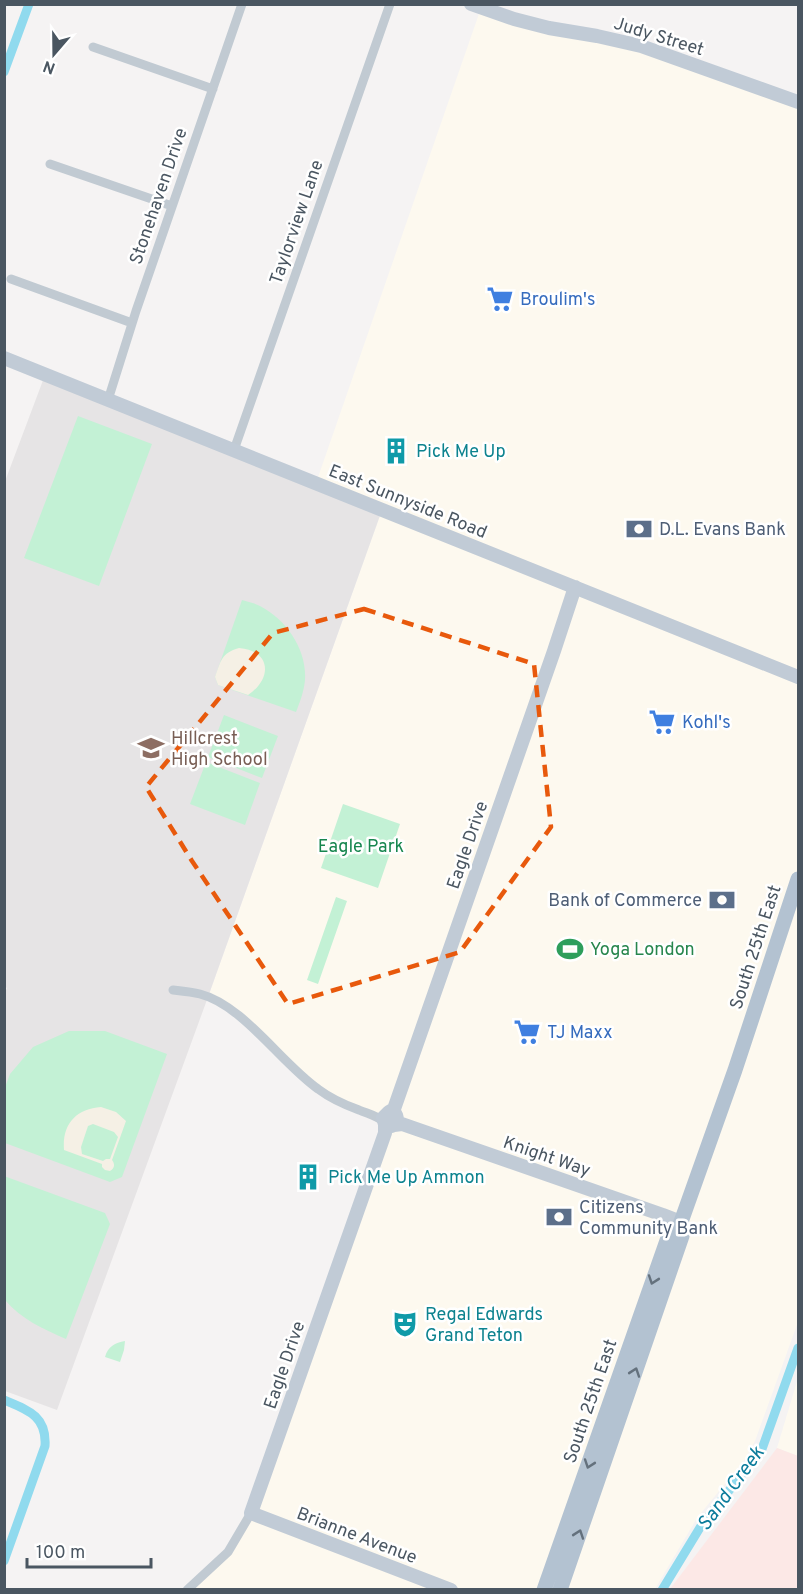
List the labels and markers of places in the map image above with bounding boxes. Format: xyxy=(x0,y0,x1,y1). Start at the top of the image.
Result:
supermarket icon: Broulim's xyxy=(485,284,515,314)
place label: Broulim's xyxy=(520,289,595,312)
building icon: Pick Me Up xyxy=(381,436,411,466)
place label: Pick Me Up xyxy=(416,441,506,464)
bank icon: D.L. Evans Bank xyxy=(624,514,654,544)
place label: D.L. Evans Bank xyxy=(659,519,786,542)
supermarket icon: Kohl's xyxy=(647,707,677,737)
place label: Kohl's xyxy=(682,712,731,735)
place label: Hillcrest High School xyxy=(171,728,268,772)
school or university icon: Hillcrest High School xyxy=(136,733,166,763)
bank icon: Bank of Commerce xyxy=(707,885,737,915)
place label: Bank of Commerce xyxy=(548,890,702,913)
sports icon: Yoga London xyxy=(555,934,585,964)
place label: Yoga London xyxy=(590,939,695,962)
supermarket icon: TJ Maxx xyxy=(512,1017,542,1047)
place label: TJ Maxx xyxy=(547,1022,613,1045)
building icon: Pick Me Up Ammon xyxy=(293,1162,323,1192)
place label: Pick Me Up Ammon xyxy=(328,1167,485,1190)
place label: Citizens Community Bank xyxy=(579,1197,718,1241)
bank icon: Citizens Community Bank xyxy=(544,1202,574,1232)
place label: Regal Edwards Grand Teton xyxy=(425,1304,543,1348)
theatre icon: Regal Edwards Grand Teton xyxy=(390,1309,420,1339)

